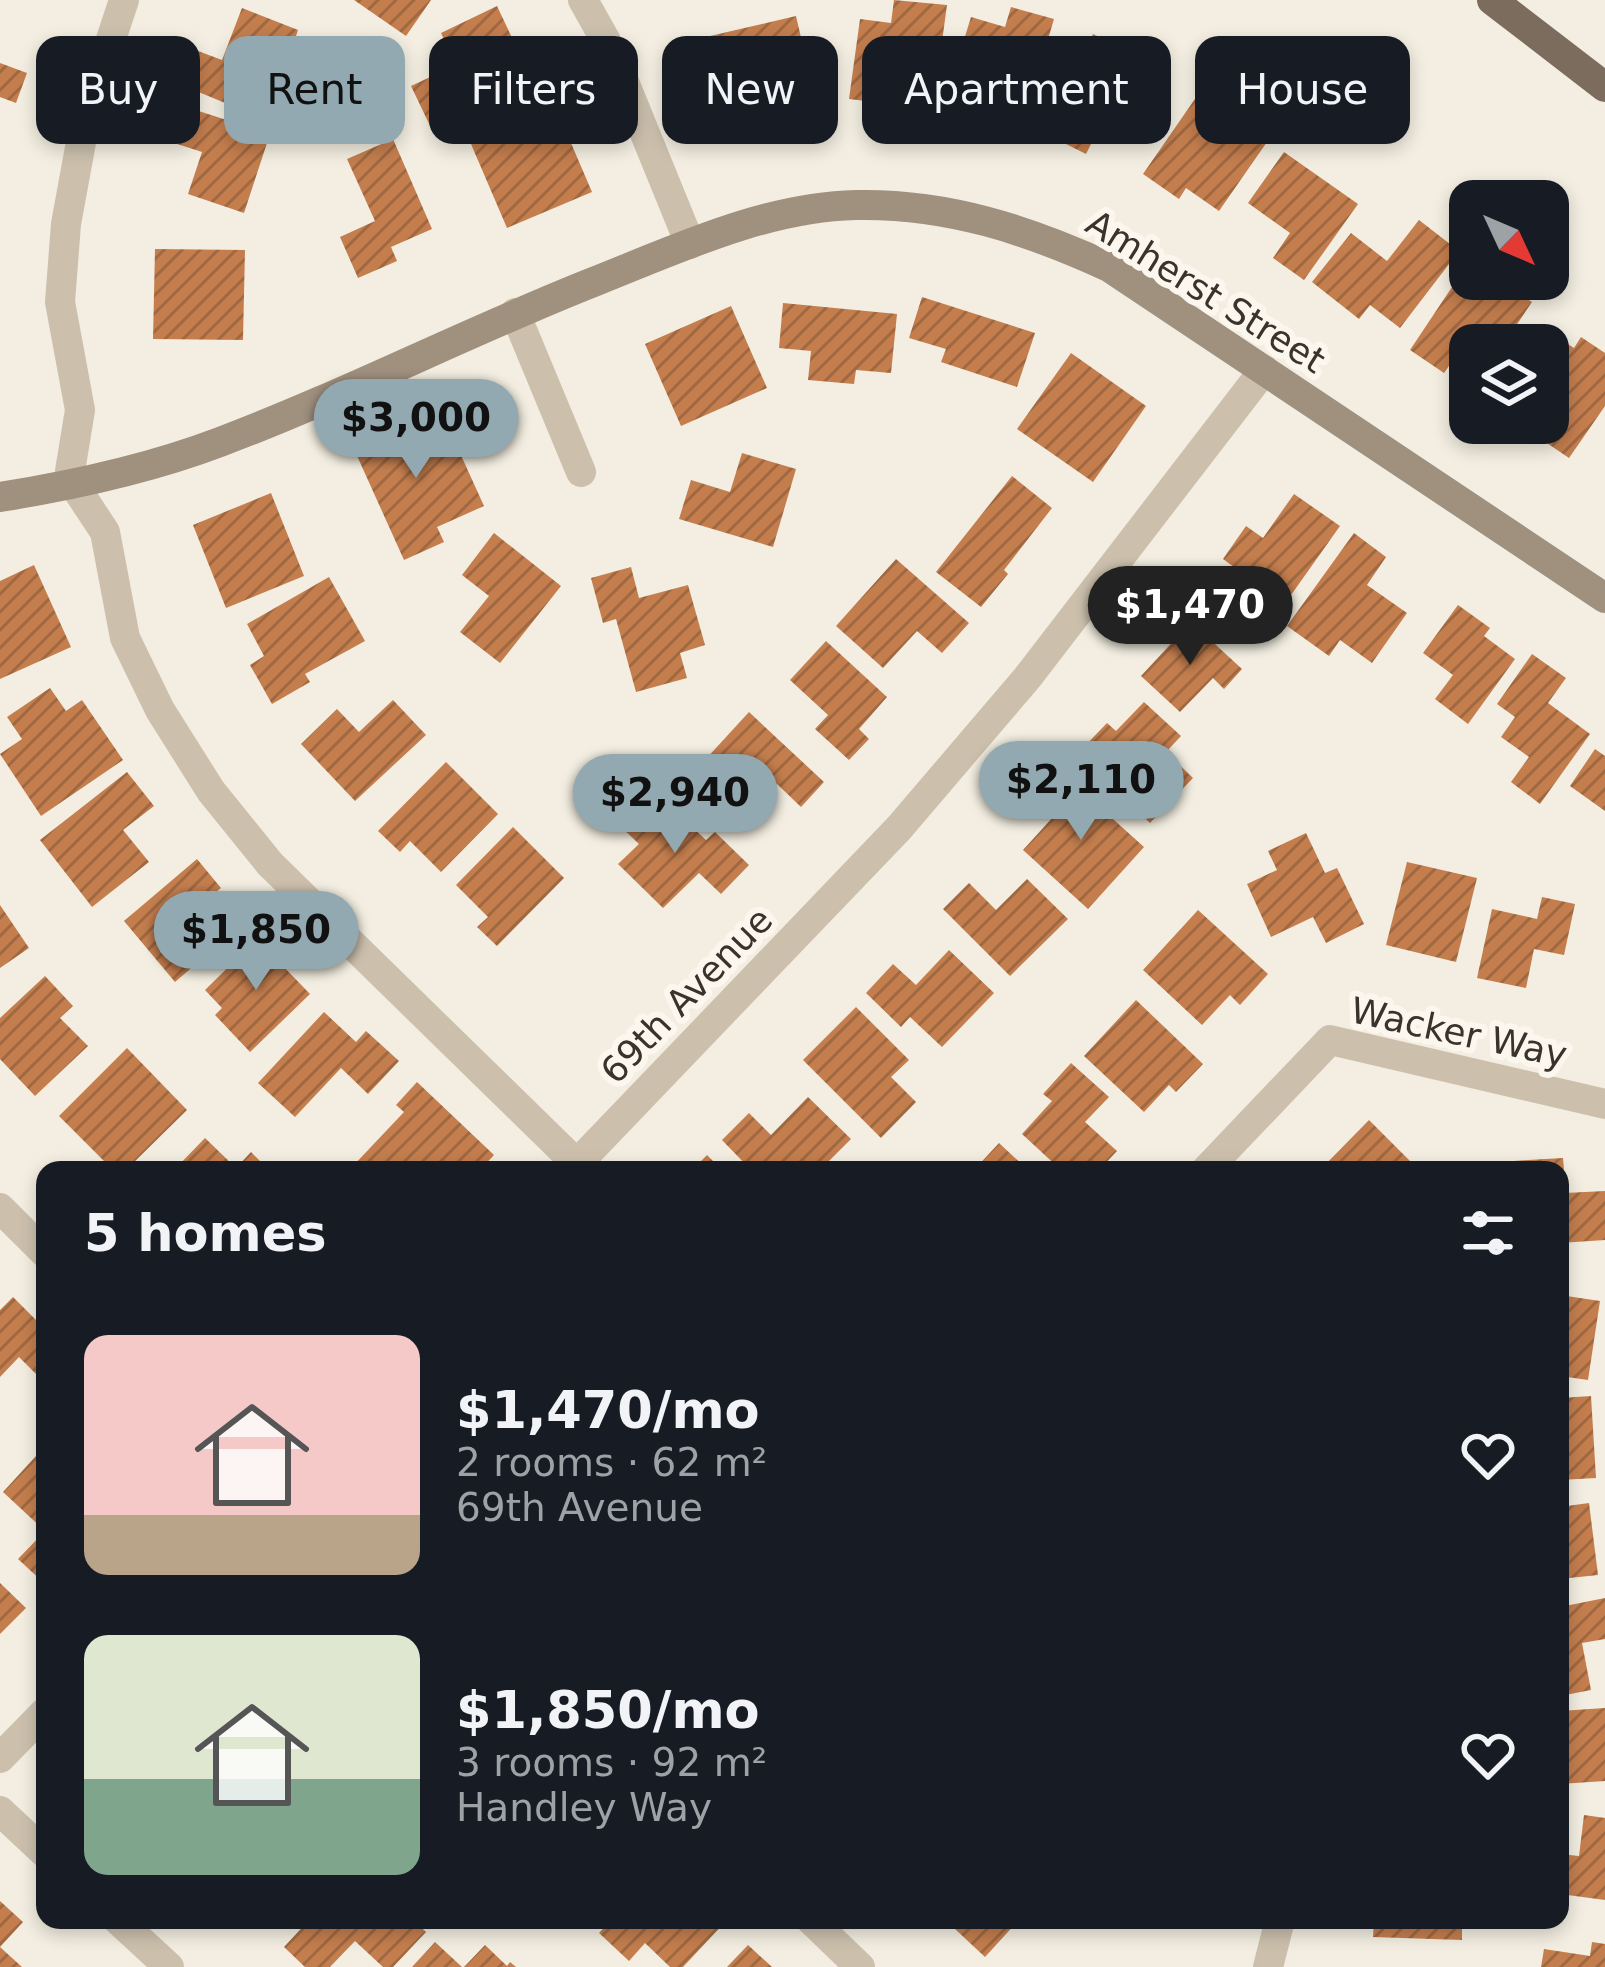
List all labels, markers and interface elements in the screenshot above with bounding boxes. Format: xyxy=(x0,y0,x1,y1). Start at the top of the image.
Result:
chip: Buy xyxy=(36,36,200,144)
chip: Rent xyxy=(224,36,405,144)
chip: Filters xyxy=(429,36,638,144)
chip: New xyxy=(662,36,838,144)
chip: Apartment xyxy=(862,36,1171,144)
chip: House xyxy=(1195,36,1410,144)
north arrow xyxy=(1449,180,1569,300)
map controls xyxy=(1449,180,1569,444)
street label: Amherst Street xyxy=(1079,202,1332,381)
button: layers xyxy=(1449,324,1569,444)
pin: $3,000 xyxy=(318,379,514,481)
text: $3,000 xyxy=(341,395,491,440)
pin: $1,470 xyxy=(1092,566,1288,668)
text: $1,470 xyxy=(1115,582,1265,627)
pin: $2,110 xyxy=(983,741,1179,843)
pin: $2,940 xyxy=(577,754,773,856)
text: $2,110 xyxy=(1006,757,1156,802)
text: $2,940 xyxy=(600,770,750,815)
pin: $1,850 xyxy=(158,891,354,993)
street label: 69th Avenue xyxy=(592,899,780,1092)
text: $1,850 xyxy=(181,907,331,952)
street label: Wacker Way xyxy=(1347,990,1571,1075)
icon: filters xyxy=(1455,1200,1521,1266)
text: 5 homes xyxy=(84,1204,327,1263)
text: $1,470/mo xyxy=(456,1381,760,1440)
icon: home xyxy=(180,1383,324,1527)
icon: heart xyxy=(1455,1422,1521,1488)
text: 2 rooms · 62 m² xyxy=(456,1440,767,1485)
text: 69th Avenue xyxy=(456,1485,703,1530)
text: $1,850/mo xyxy=(456,1681,760,1740)
icon: home xyxy=(180,1683,324,1827)
icon: heart xyxy=(1455,1722,1521,1788)
text: 3 rooms · 92 m² xyxy=(456,1740,767,1785)
text: Handley Way xyxy=(456,1785,712,1830)

